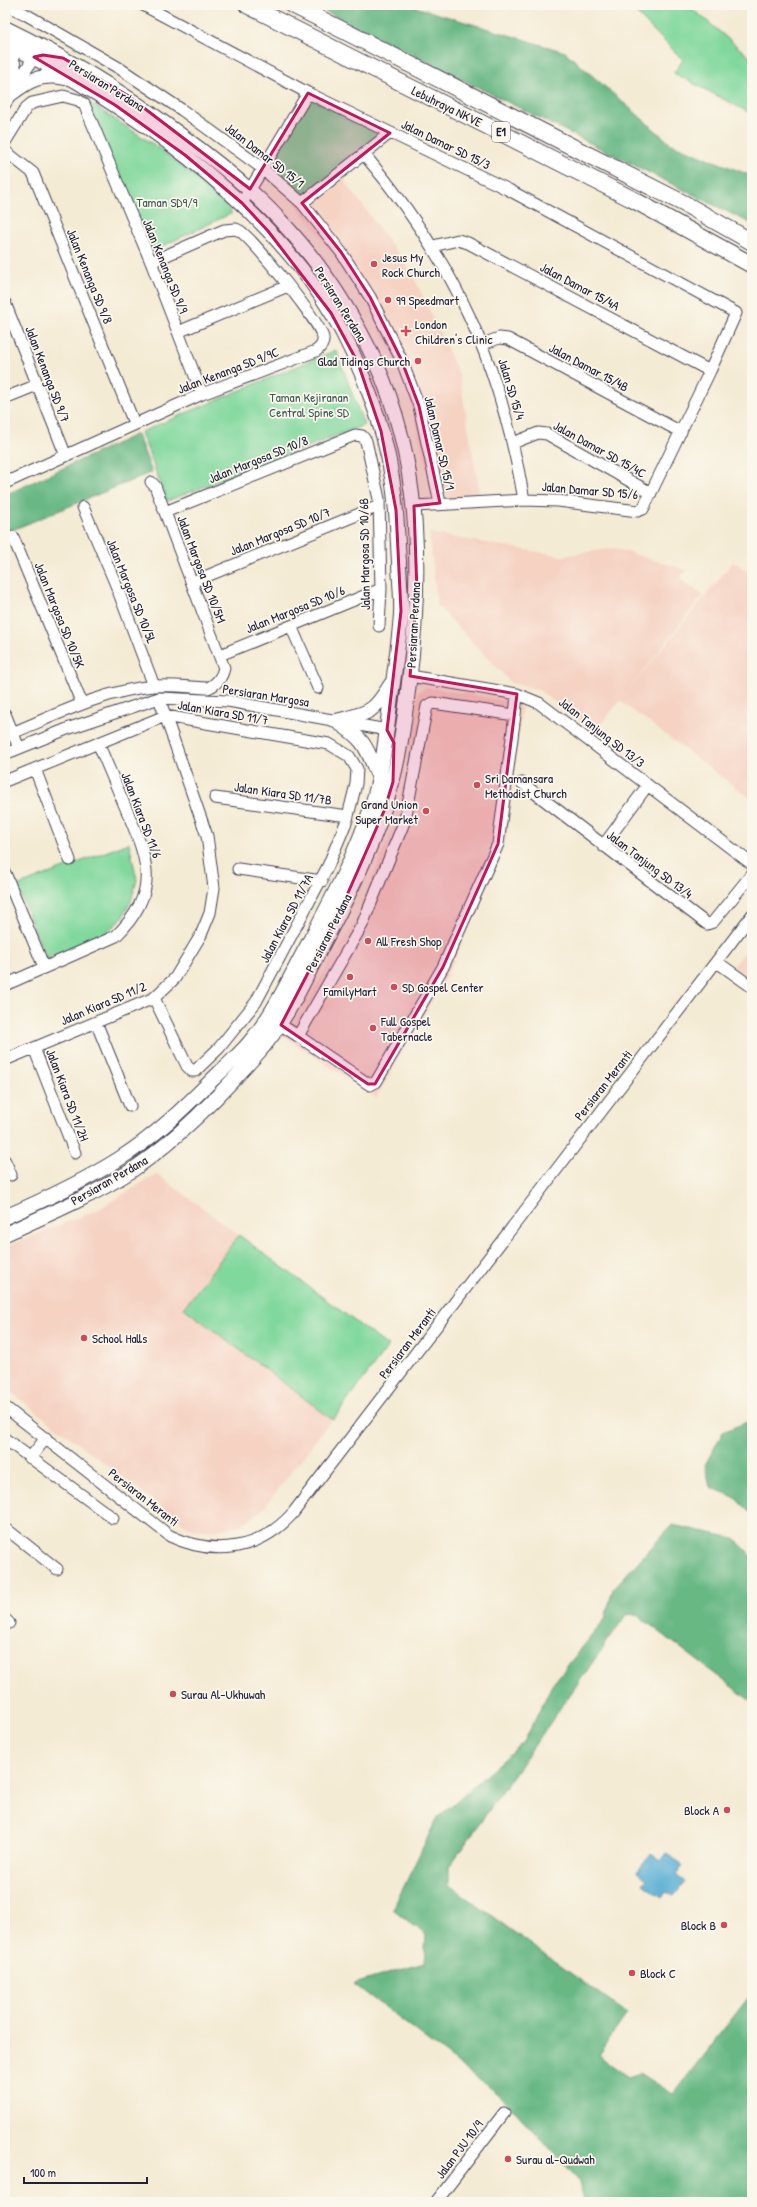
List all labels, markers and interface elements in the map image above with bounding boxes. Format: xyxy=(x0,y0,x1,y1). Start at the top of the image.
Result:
street label: Persiaran Perdana xyxy=(66,55,148,115)
street label: Lebuhraya NKVE xyxy=(409,81,486,131)
street label: Jalan Damar SD 15/3 xyxy=(398,115,494,173)
street label: Jalan Damar SD 15/1 xyxy=(222,118,309,192)
road number: E1 xyxy=(492,122,510,142)
park label: Taman SD9/9 xyxy=(136,193,198,211)
street label: Jalan Kenanga SD 9/9 xyxy=(139,216,193,316)
street label: Jalan Kenanga SD 9/8 xyxy=(63,226,117,327)
place label: Jesus My Rock Church xyxy=(382,248,440,281)
street label: Jalan Damar 15/4A xyxy=(537,258,623,315)
marker: Jesus My Rock Church xyxy=(369,259,379,269)
street label: Persiaran Perdana xyxy=(311,263,371,345)
place label: 99 Speedmart xyxy=(396,291,459,309)
marker: 99 Speedmart xyxy=(383,295,393,305)
place label: London Children's Clinic xyxy=(415,315,493,348)
street label: Jalan Kenanga SD 9/7 xyxy=(21,323,75,425)
marker: London Children's Clinic xyxy=(400,325,412,337)
street label: Jalan Damar 15/4B xyxy=(546,338,632,396)
street label: Jalan Kenanga SD 9/9C xyxy=(175,342,281,398)
place label: Glad Tidings Church xyxy=(317,352,411,370)
marker: Glad Tidings Church xyxy=(413,356,423,366)
street label: Jalan SD 15/4 xyxy=(494,356,530,422)
park label: Taman Kejiranan Central Spine SD xyxy=(269,388,350,421)
street label: Jalan Damar SD 15/1 xyxy=(420,394,460,492)
street label: Jalan Damar SD 15/4C xyxy=(550,416,650,482)
street label: Jalan Margosa SD 10/8 xyxy=(205,431,311,487)
street label: Jalan Damar SD 15/6 xyxy=(541,477,639,503)
street label: Jalan Margosa SD 10/6B xyxy=(354,497,374,610)
street label: Jalan Margosa SD 10/7 xyxy=(227,503,333,559)
street label: Jalan Margosa SD 10/5M xyxy=(173,513,231,626)
street label: Jalan Margosa SD 10/5L xyxy=(103,536,161,646)
street label: Jalan Margosa SD 10/5K xyxy=(31,559,90,671)
street label: Jalan Margosa SD 10/6 xyxy=(243,581,347,637)
street label: Persiaran Perdana xyxy=(402,582,424,668)
street label: Persiaran Margosa xyxy=(221,679,311,711)
street label: Jalan Tanjung SD 13/3 xyxy=(555,693,649,771)
street label: Jalan Kiara SD 11/7 xyxy=(176,695,270,729)
place label: Sri Damansara Methodist Church xyxy=(485,769,567,802)
street label: Jalan Kiara SD 11/6 xyxy=(117,770,167,860)
street label: Jalan Kiara SD 11/7B xyxy=(233,777,333,809)
marker: Sri Damansara Methodist Church xyxy=(472,780,482,790)
place label: Grand Union Super Market xyxy=(355,795,419,828)
marker: Grand Union Super Market xyxy=(421,806,431,816)
street label: Jalan Tanjung SD 13/4 xyxy=(603,826,697,902)
street label: Jalan Kiara SD 11/7A xyxy=(255,870,317,966)
street label: Persiaran Perdana xyxy=(300,891,356,975)
place label: All Fresh Shop xyxy=(376,932,442,950)
marker: All Fresh Shop xyxy=(363,936,373,946)
marker: FamilyMart xyxy=(345,972,355,982)
street label: Jalan Kiara SD 11/2 xyxy=(57,977,149,1029)
place label: SD Gospel Center xyxy=(402,978,484,996)
place label: FamilyMart xyxy=(323,982,377,1000)
marker: SD Gospel Center xyxy=(389,982,399,992)
place label: Full Gospel Tabernacle xyxy=(380,1012,432,1045)
marker: Full Gospel Tabernacle xyxy=(368,1023,378,1033)
street label: Jalan Kiara SD 11/2H xyxy=(42,1046,94,1144)
street label: Persiaran Meranti xyxy=(570,1046,636,1124)
street label: Persiaran Perdana xyxy=(67,1151,151,1209)
street label: Persiaran Meranti xyxy=(374,1304,440,1382)
place label: School Halls xyxy=(92,1329,147,1347)
marker: School Halls xyxy=(79,1333,89,1343)
street label: Persiaran Meranti xyxy=(105,1464,183,1530)
place label: Surau Al-Ukhuwah xyxy=(181,1685,266,1703)
marker: Surau Al-Ukhuwah xyxy=(168,1689,178,1699)
place label: Block A xyxy=(684,1801,720,1819)
marker: Block A xyxy=(722,1805,732,1815)
place label: Block B xyxy=(681,1916,716,1934)
marker: Block B xyxy=(719,1920,729,1930)
place label: Block C xyxy=(640,1964,676,1982)
marker: Block C xyxy=(627,1968,637,1978)
street label: Jalan PJU 10/9 xyxy=(431,2116,487,2182)
place label: Surau al-Qudwah xyxy=(516,2150,595,2168)
marker: Surau al-Qudwah xyxy=(503,2154,513,2164)
scale bar xyxy=(24,2159,147,2185)
text: 100 m xyxy=(30,2164,56,2181)

